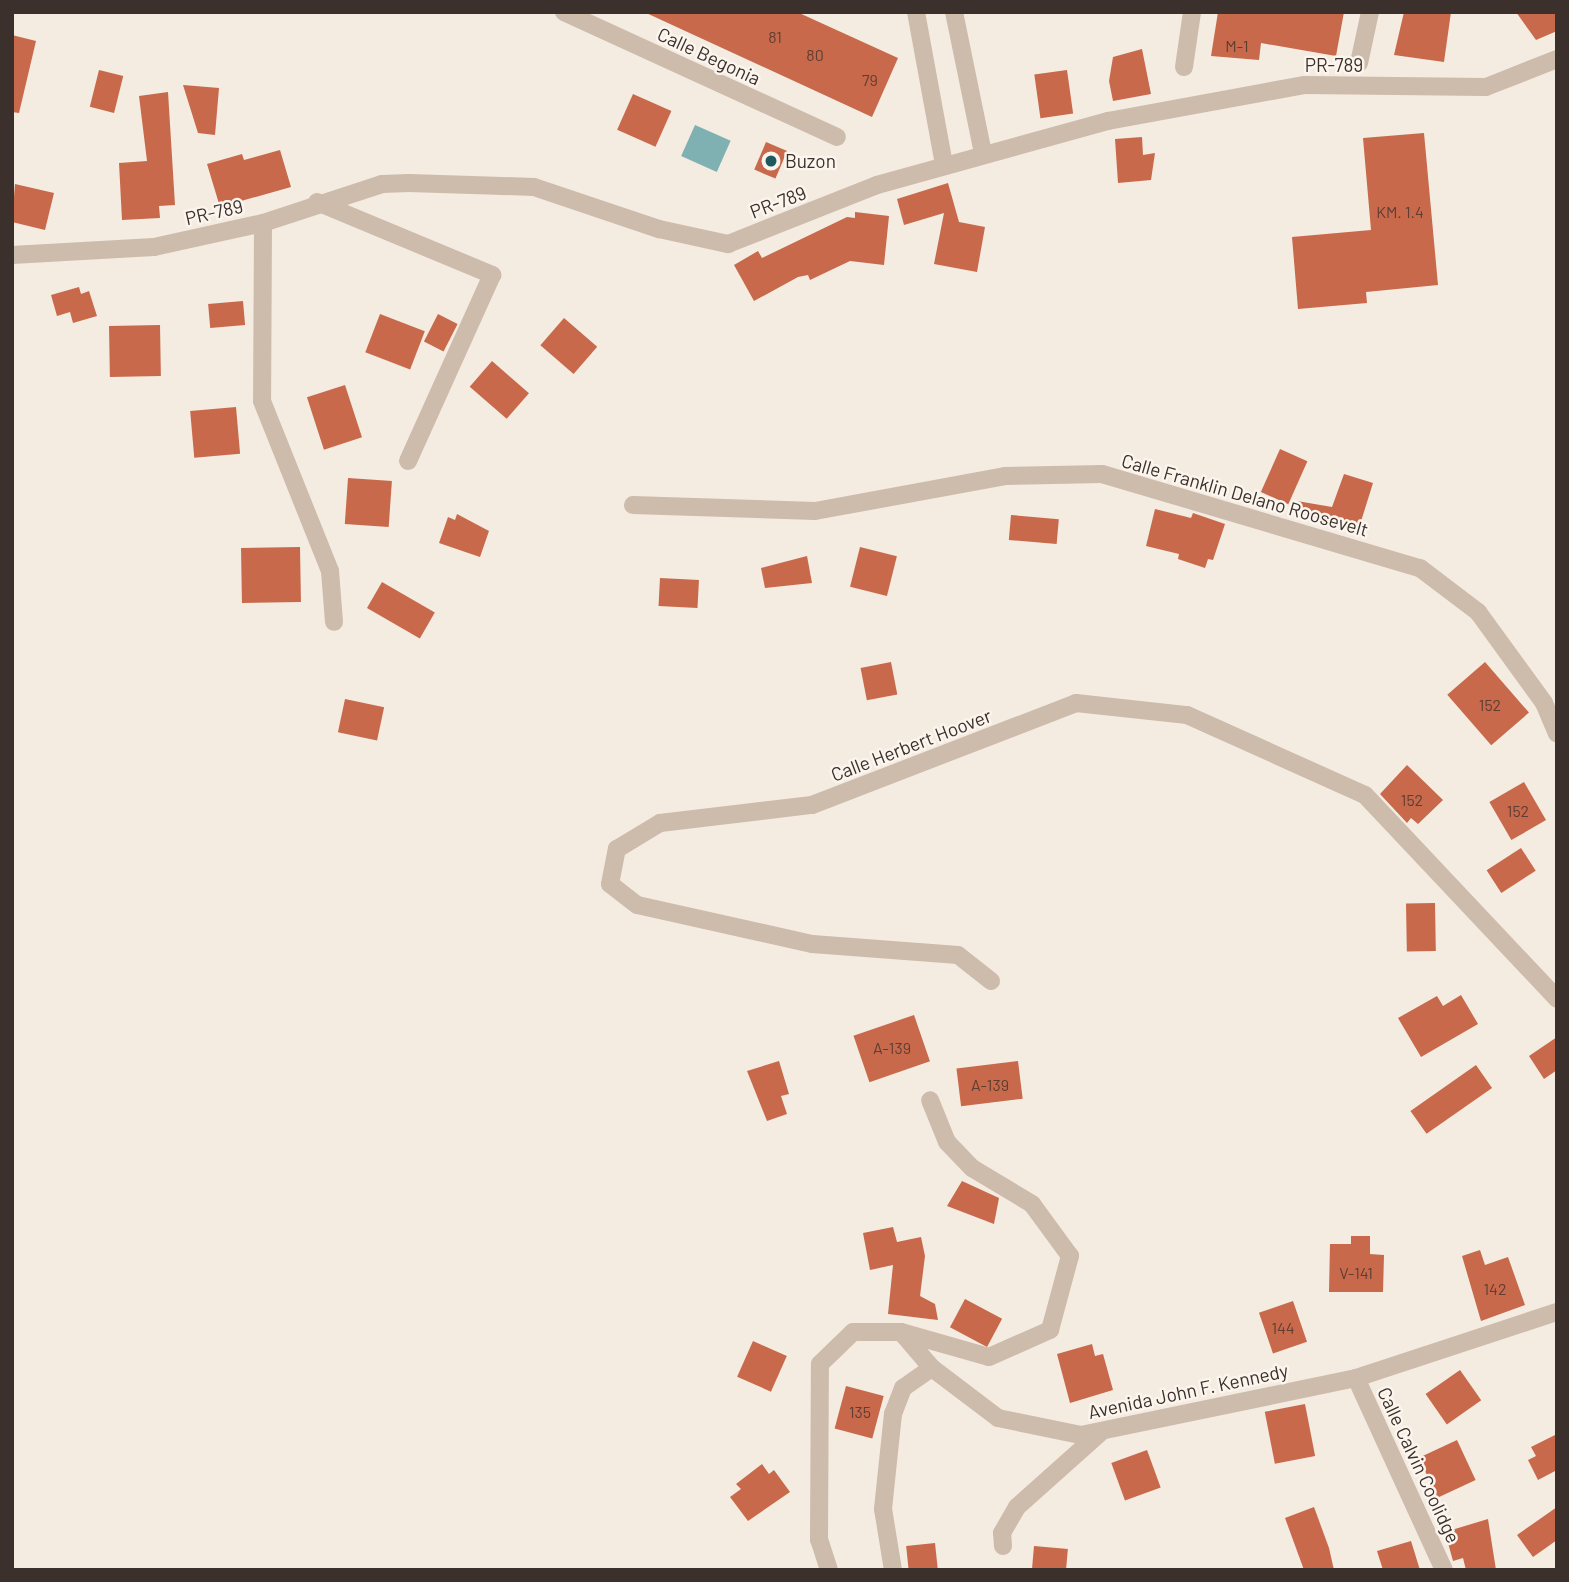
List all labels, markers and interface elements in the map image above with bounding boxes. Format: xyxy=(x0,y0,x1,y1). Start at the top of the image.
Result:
street label: Calle Begonia xyxy=(654,22,764,90)
house number: 81 xyxy=(768,27,782,47)
house number: M-1 xyxy=(1225,36,1249,56)
house number: 80 xyxy=(806,45,824,65)
street label: PR-789 xyxy=(1305,54,1363,76)
house number: 79 xyxy=(862,70,878,90)
place label: Buzon xyxy=(785,150,836,172)
marker: Buzon xyxy=(763,153,779,169)
street label: PR-789 xyxy=(747,181,809,223)
street label: PR-789 xyxy=(183,194,245,230)
house number: KM. 1.4 xyxy=(1376,202,1424,222)
street label: Calle Franklin Delano Roosevelt xyxy=(1119,449,1371,541)
house number: 152 xyxy=(1479,695,1501,715)
street label: Calle Herbert Hoover xyxy=(828,704,994,786)
house number: 152 xyxy=(1401,790,1423,810)
house number: 152 xyxy=(1507,801,1529,821)
house number: A-139 xyxy=(873,1038,911,1058)
house number: A-139 xyxy=(971,1075,1009,1095)
house number: V-141 xyxy=(1339,1263,1373,1283)
house number: 142 xyxy=(1484,1279,1506,1299)
house number: 144 xyxy=(1271,1318,1295,1338)
street label: Avenida John F. Kennedy xyxy=(1086,1359,1290,1423)
street label: Calle Calvin Coolidge xyxy=(1373,1383,1465,1547)
house number: 135 xyxy=(849,1402,871,1422)

